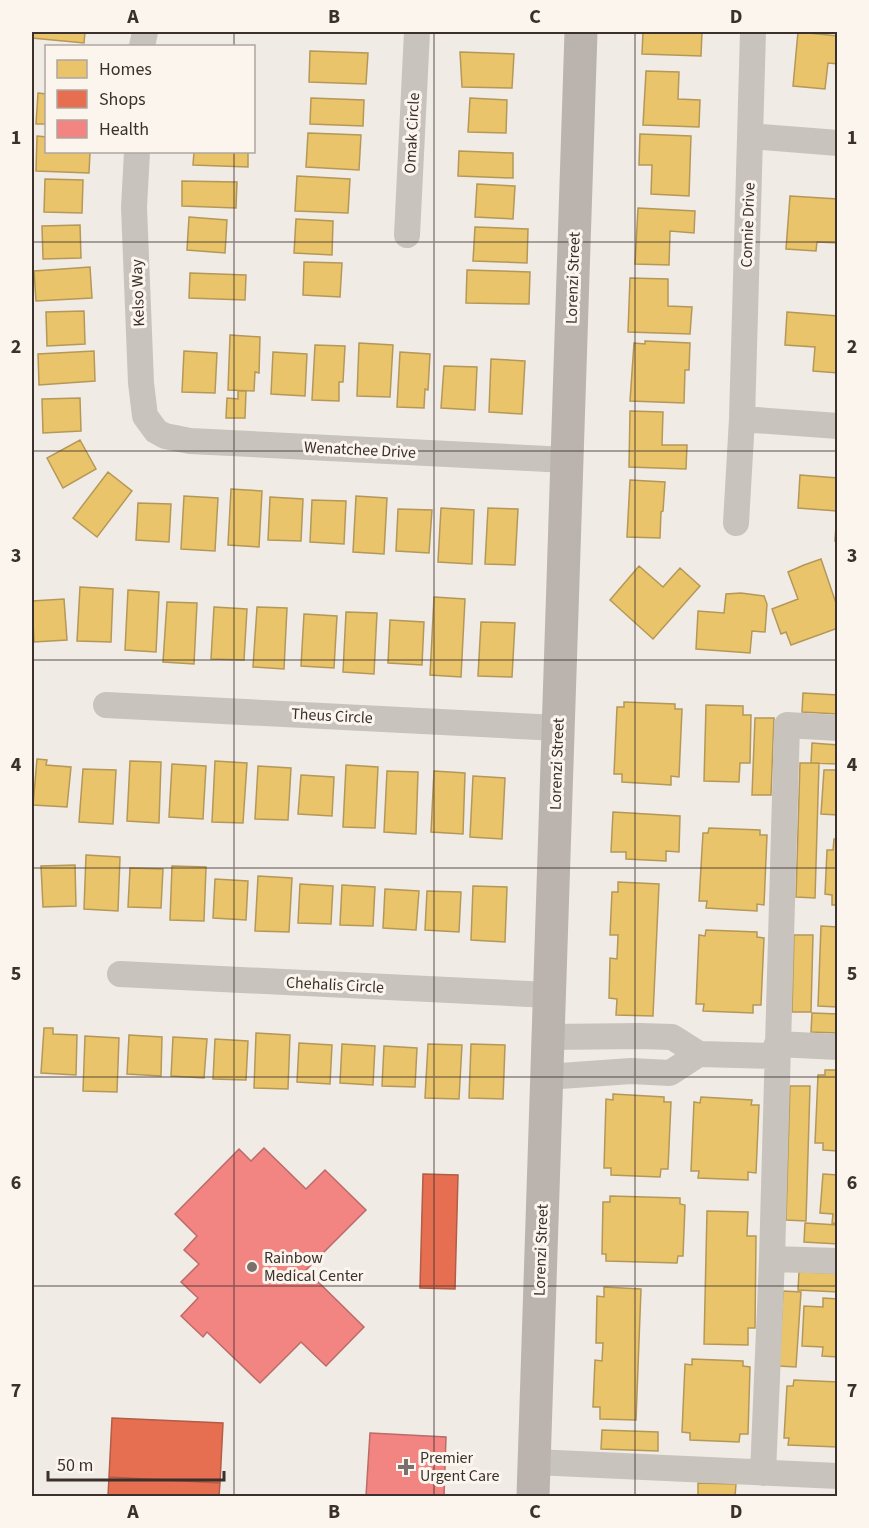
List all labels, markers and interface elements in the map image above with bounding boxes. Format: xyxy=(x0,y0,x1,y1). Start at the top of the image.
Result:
text: A xyxy=(126,3,139,31)
text: B xyxy=(328,3,340,31)
text: C xyxy=(529,3,541,31)
text: D xyxy=(730,3,742,31)
legend xyxy=(45,45,255,153)
text: Homes xyxy=(99,57,152,82)
text: Shops xyxy=(99,87,146,112)
street label: Omak Circle xyxy=(399,92,425,174)
text: Health xyxy=(99,117,149,142)
text: 1 xyxy=(11,124,21,152)
text: 1 xyxy=(847,124,857,152)
street label: Connie Drive xyxy=(736,182,760,268)
street label: Lorenzi Street xyxy=(560,231,586,325)
street label: Kelso Way xyxy=(126,258,150,327)
text: 2 xyxy=(11,333,21,361)
text: 2 xyxy=(847,333,857,361)
street label: Wenatchee Drive xyxy=(303,436,417,464)
text: 3 xyxy=(11,542,21,570)
text: 3 xyxy=(847,542,857,570)
street label: Theus Circle xyxy=(291,703,373,729)
street label: Lorenzi Street xyxy=(544,717,570,811)
text: 4 xyxy=(11,751,22,779)
text: 4 xyxy=(847,751,858,779)
text: 5 xyxy=(11,960,21,988)
text: 5 xyxy=(847,960,857,988)
street label: Chehalis Circle xyxy=(285,971,385,999)
text: 6 xyxy=(11,1169,21,1197)
text: 6 xyxy=(847,1169,857,1197)
street label: Lorenzi Street xyxy=(528,1203,554,1297)
place label: Rainbow Medical Center xyxy=(264,1247,364,1287)
marker: Rainbow Medical Center xyxy=(245,1260,259,1274)
text: 7 xyxy=(11,1377,21,1405)
text: 7 xyxy=(847,1377,857,1405)
scale bar xyxy=(48,1444,224,1482)
place label: Premier Urgent Care xyxy=(420,1447,499,1487)
text: 50 m xyxy=(57,1453,93,1478)
marker: Premier Urgent Care xyxy=(397,1458,415,1476)
text: A xyxy=(126,1498,139,1526)
text: B xyxy=(328,1498,340,1526)
text: C xyxy=(529,1498,541,1526)
text: D xyxy=(730,1498,742,1526)

